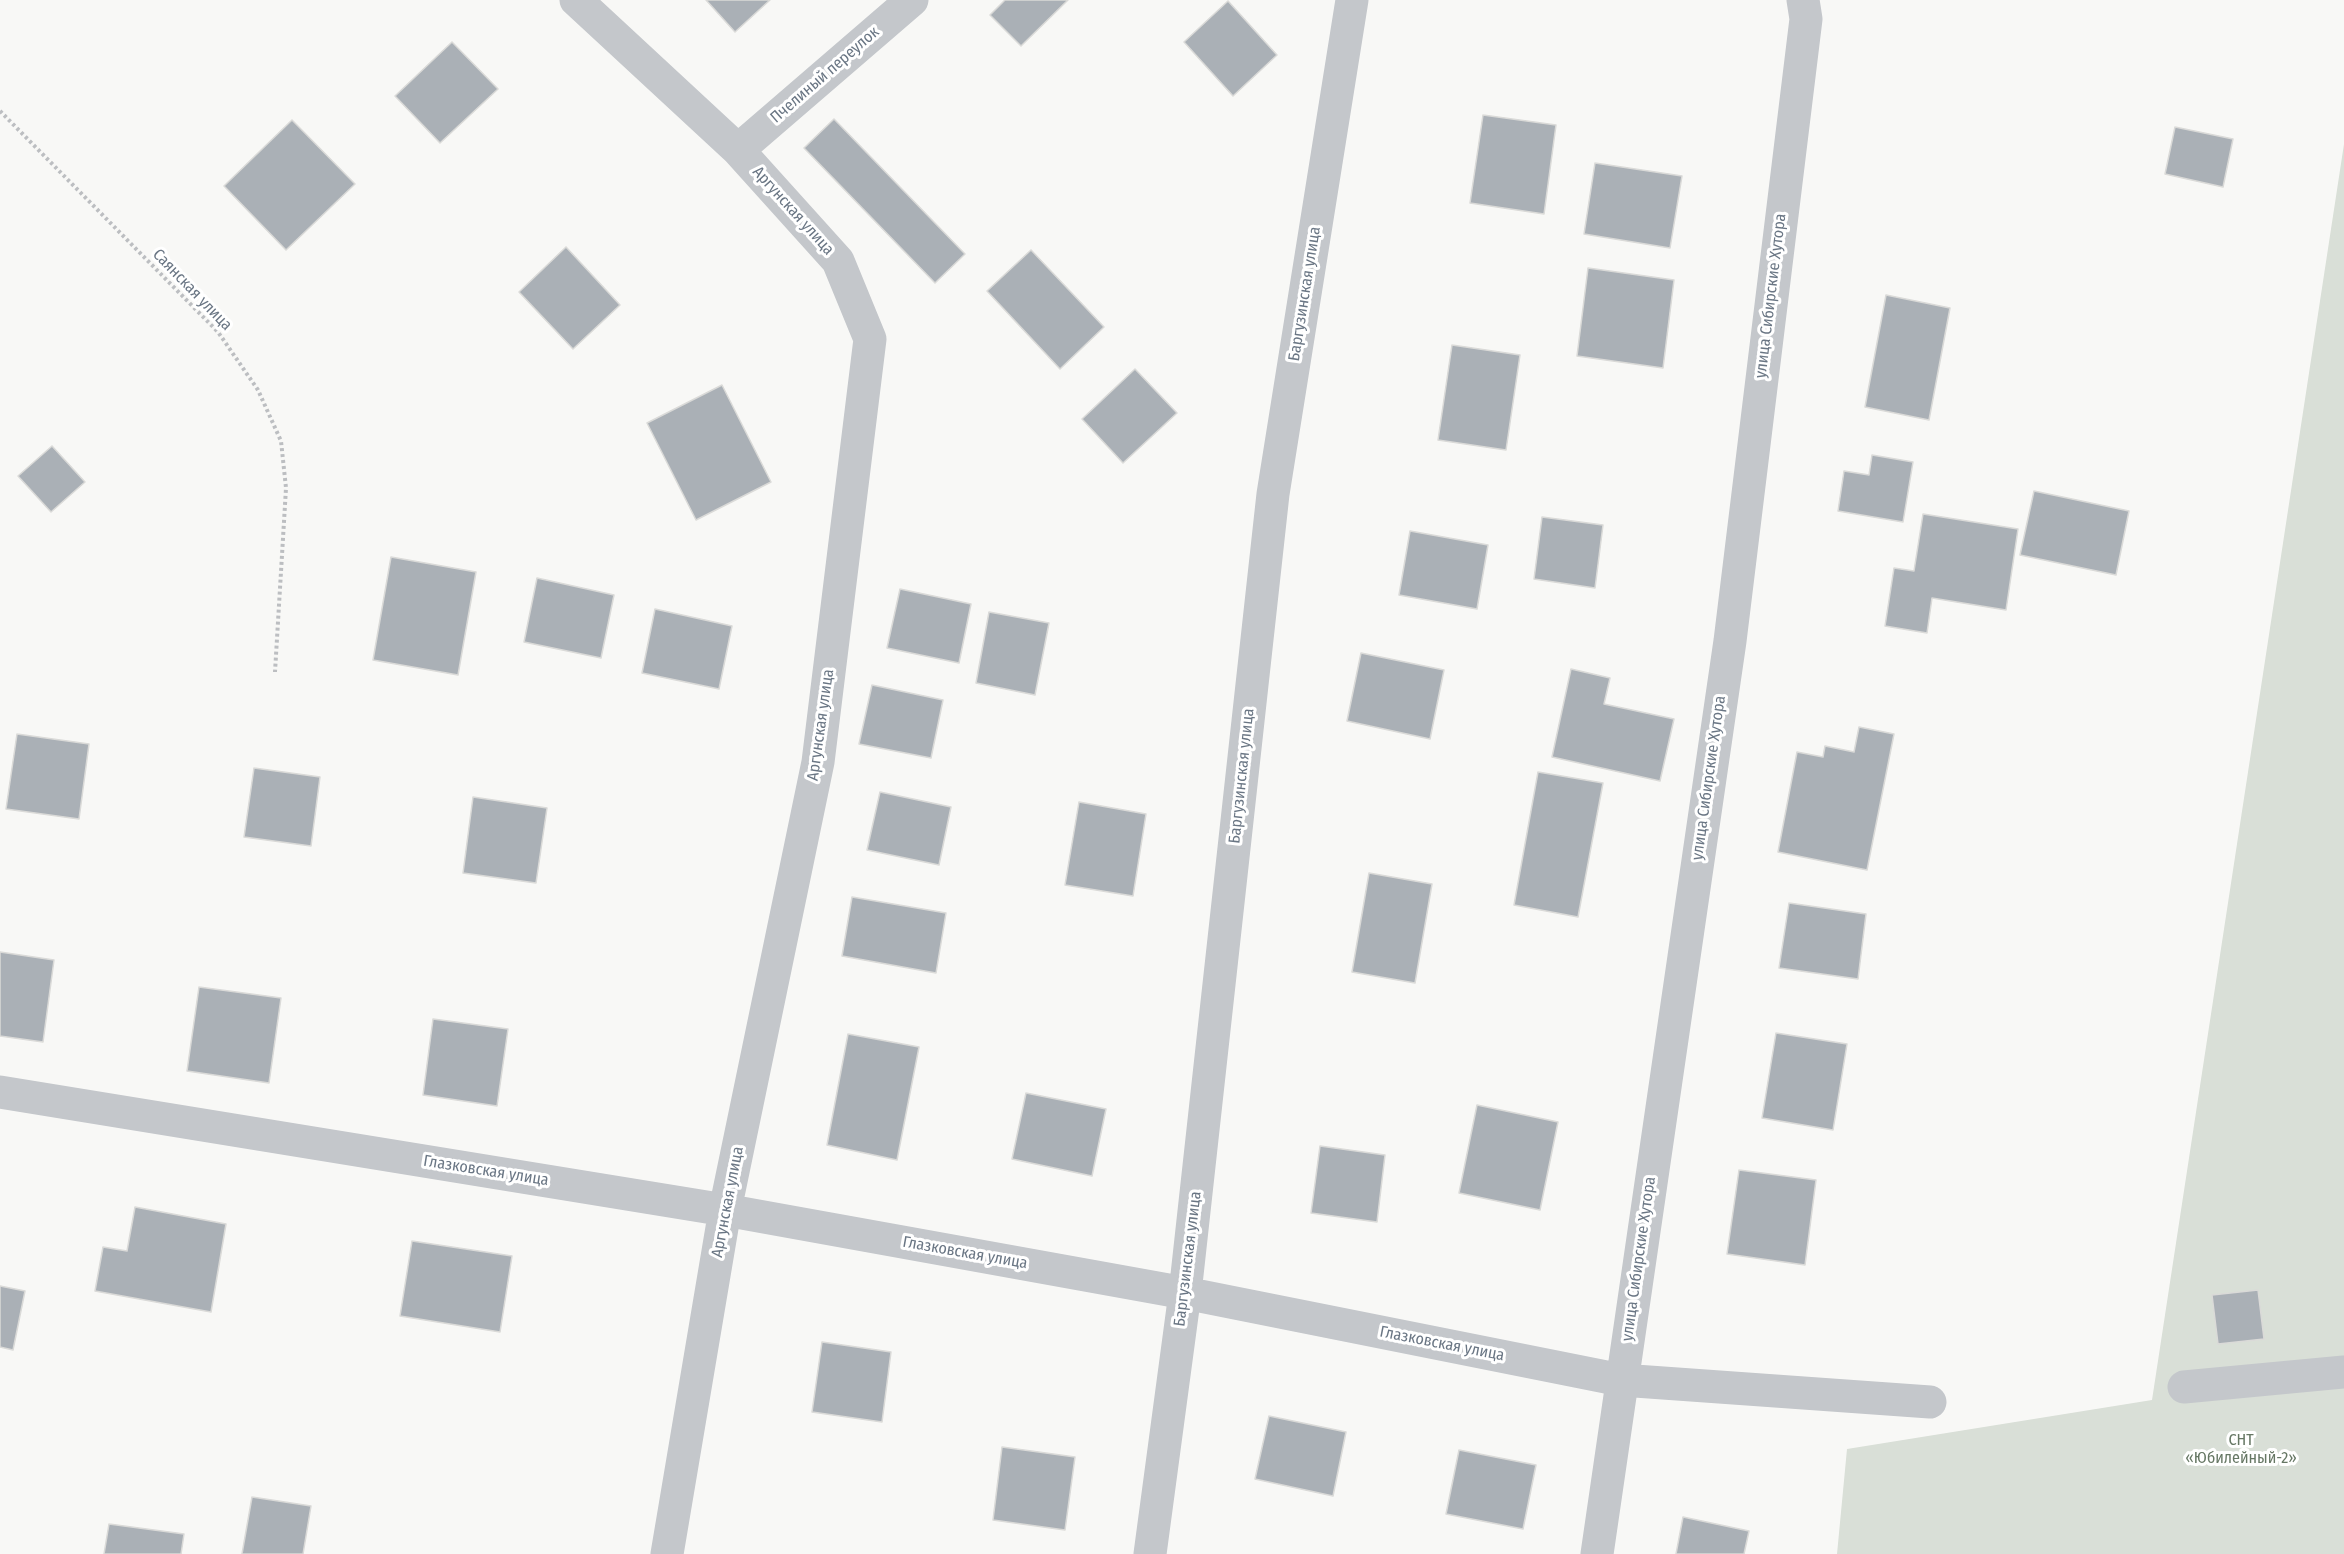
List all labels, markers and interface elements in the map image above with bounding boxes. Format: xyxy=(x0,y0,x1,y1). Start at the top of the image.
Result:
street label: Пчелиный переулок xyxy=(767,23,883,127)
street label: Аргунская улица xyxy=(748,163,838,259)
street label: улица Сибирские Хутора xyxy=(1751,213,1791,379)
street label: Баргузинская улица xyxy=(1285,225,1325,363)
street label: Саянская улица xyxy=(148,245,236,335)
street label: Аргунская улица xyxy=(804,668,838,782)
street label: улица Сибирские Хутора xyxy=(1688,695,1730,861)
street label: Баргузинская улица xyxy=(1225,707,1259,845)
street label: Аргунская улица xyxy=(708,1145,748,1259)
street label: Глазковская улица xyxy=(422,1152,550,1190)
street label: улица Сибирские Хутора xyxy=(1618,1176,1660,1342)
street label: Баргузинская улица xyxy=(1170,1190,1206,1328)
street label: Глазковская улица xyxy=(901,1233,1029,1273)
street label: Глазковская улица xyxy=(1378,1323,1506,1365)
park label: СНТ «Юбилейный-2» xyxy=(2185,1431,2297,1469)

